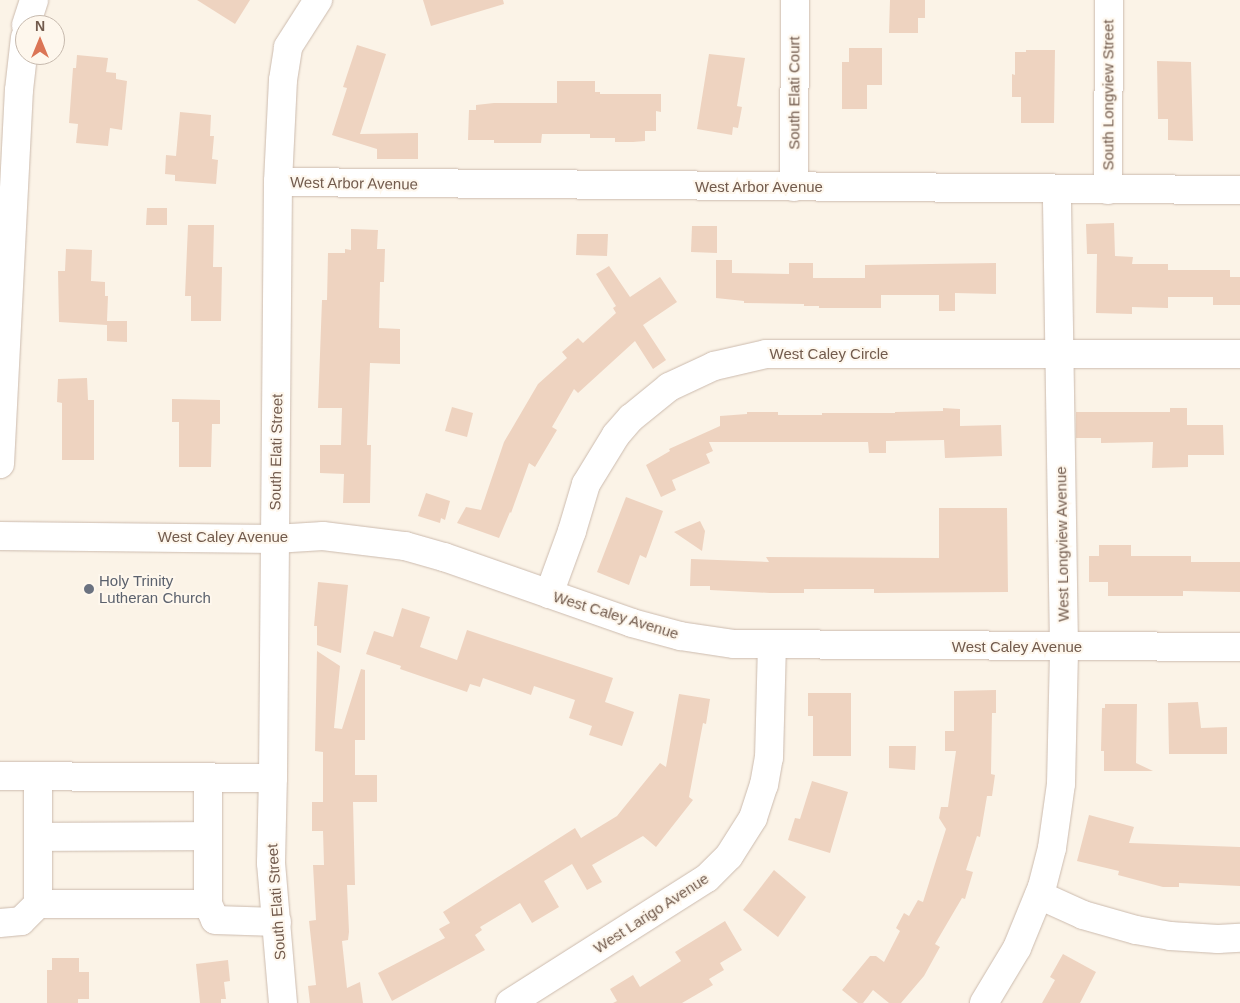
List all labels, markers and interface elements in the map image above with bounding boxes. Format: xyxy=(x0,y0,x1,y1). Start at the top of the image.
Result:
north arrow xyxy=(15,15,65,65)
text: N xyxy=(35,18,45,34)
street label: South Longview Street xyxy=(1099,20,1117,170)
street label: South Elati Court xyxy=(785,36,803,150)
street label: West Arbor Avenue xyxy=(289,173,419,193)
street label: West Arbor Avenue xyxy=(694,178,824,196)
street label: West Caley Circle xyxy=(770,345,888,363)
street label: South Elati Street xyxy=(266,393,286,511)
street label: West Longview Avenue xyxy=(1052,466,1072,622)
street label: West Caley Avenue xyxy=(157,528,289,546)
place label: Holy Trinity Lutheran Church xyxy=(99,571,211,606)
marker: Holy Trinity Lutheran Church xyxy=(83,583,95,595)
street label: West Caley Avenue xyxy=(551,587,681,643)
street label: West Caley Avenue xyxy=(951,638,1083,656)
street label: South Elati Street xyxy=(263,843,289,961)
street label: West Larigo Avenue xyxy=(590,869,712,957)

